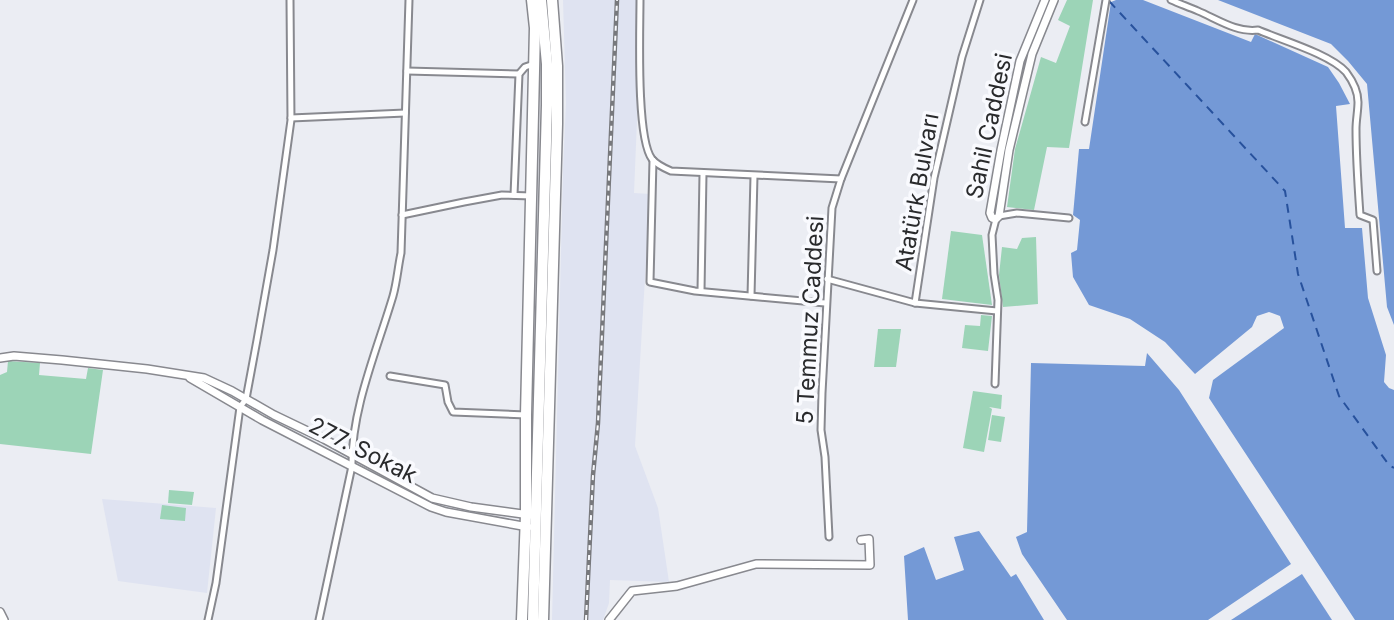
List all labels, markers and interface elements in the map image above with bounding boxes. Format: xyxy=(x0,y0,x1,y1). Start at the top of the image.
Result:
street label: Sahil Caddesi xyxy=(960,51,1018,201)
street label: Atatürk Bulvarı xyxy=(889,111,945,273)
street label: 5 Temmuz Caddesi xyxy=(791,215,829,425)
street label: 277. Sokak xyxy=(304,411,422,489)

